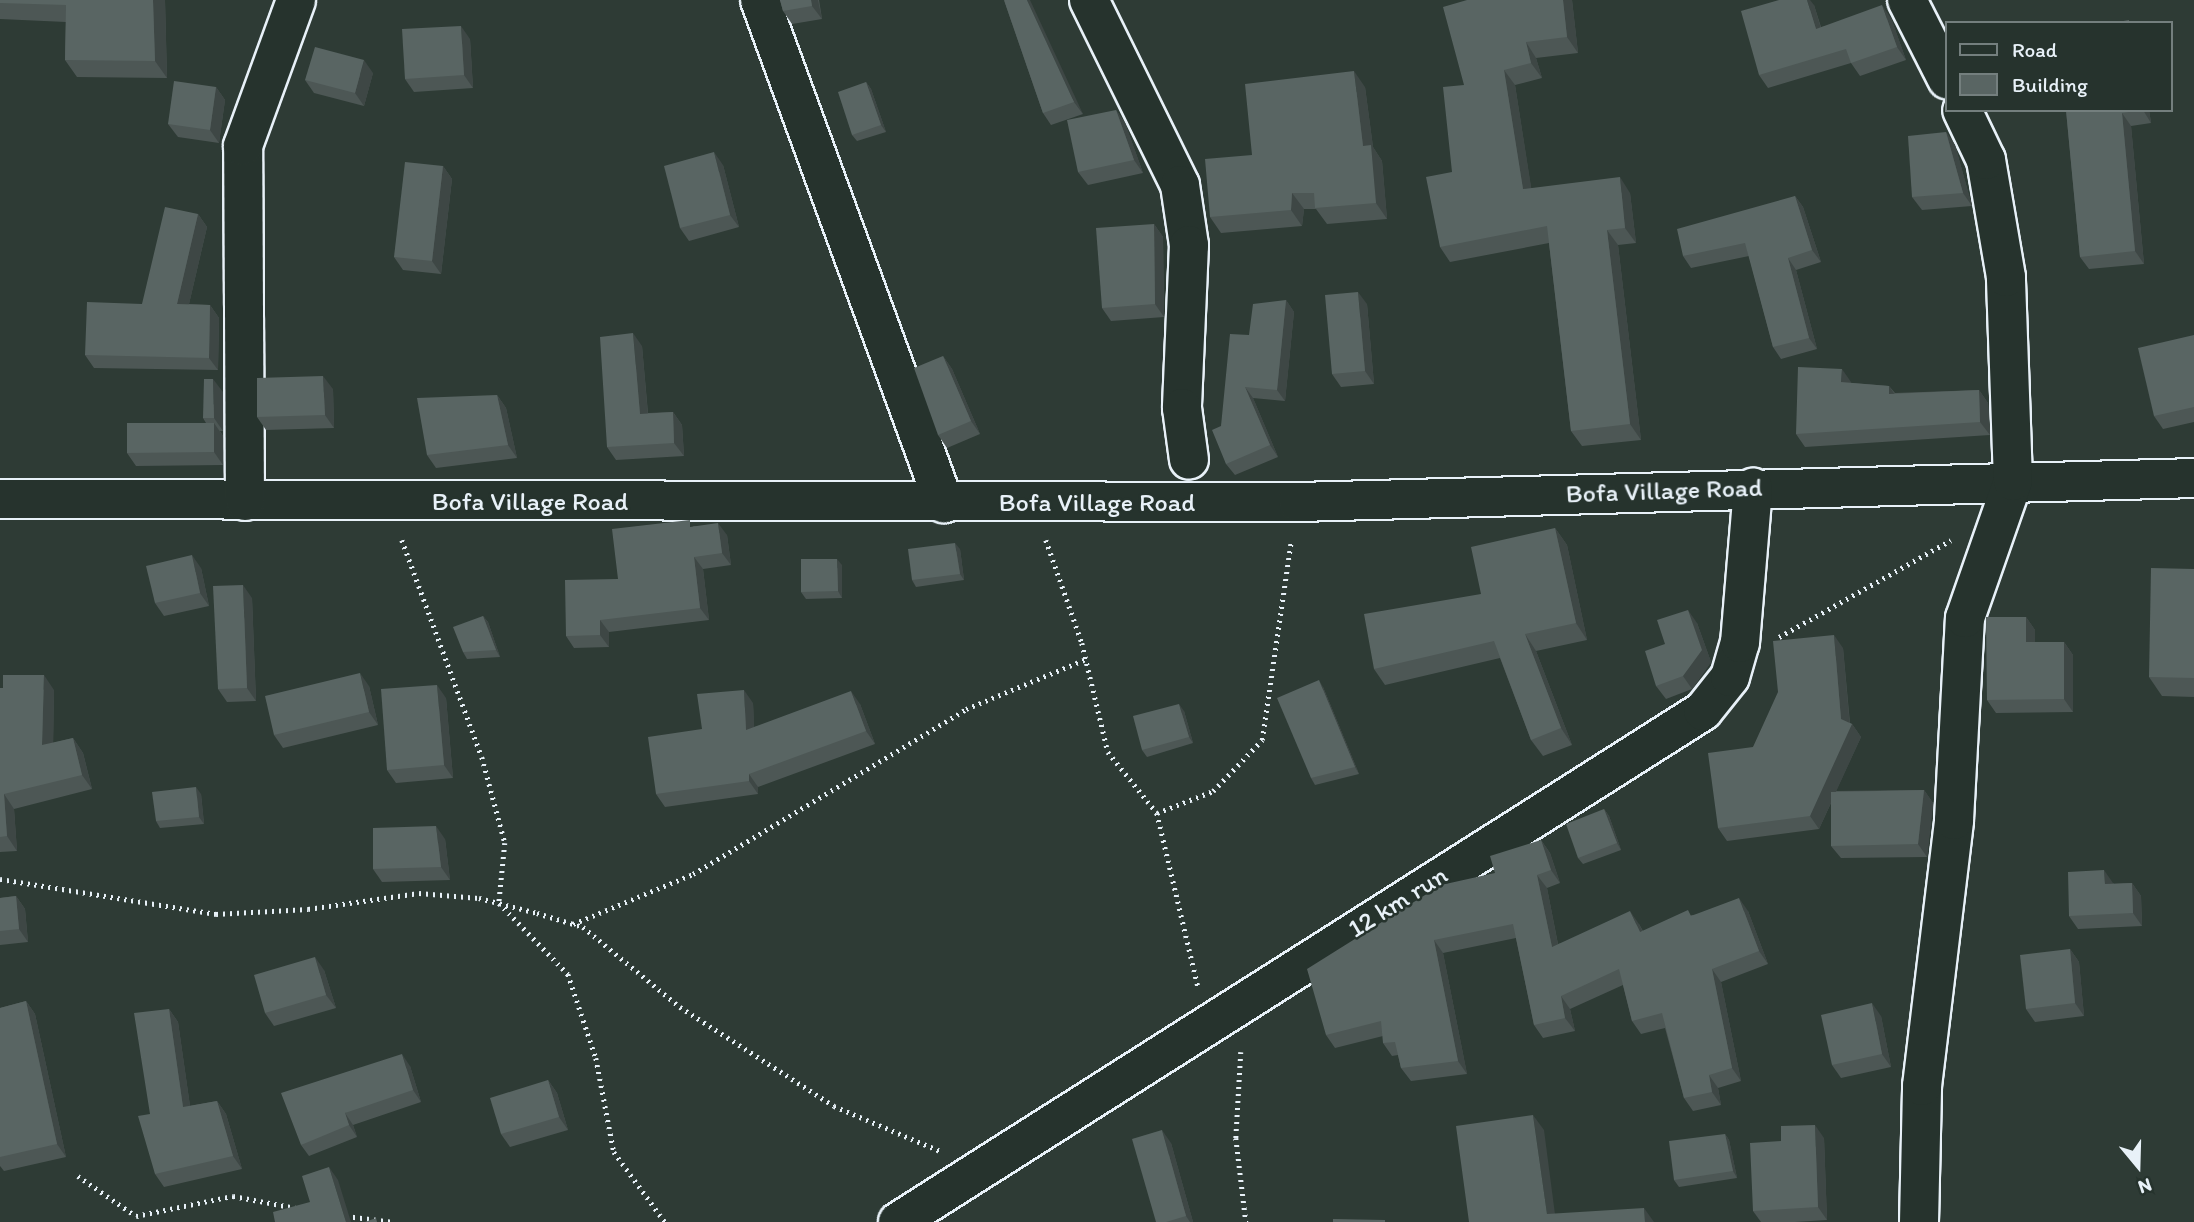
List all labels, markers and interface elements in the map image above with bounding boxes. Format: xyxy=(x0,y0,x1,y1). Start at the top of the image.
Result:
legend xyxy=(1946,21,2173,112)
text: Road xyxy=(2012,37,2057,62)
text: Building xyxy=(2012,72,2088,97)
street label: Bofa Village Road xyxy=(1566,472,1762,510)
street label: Bofa Village Road xyxy=(432,486,628,518)
street label: Bofa Village Road xyxy=(999,487,1195,519)
street label: 12 km run xyxy=(1343,860,1453,944)
north arrow xyxy=(2103,1131,2173,1201)
text: N xyxy=(2135,1173,2155,1199)

